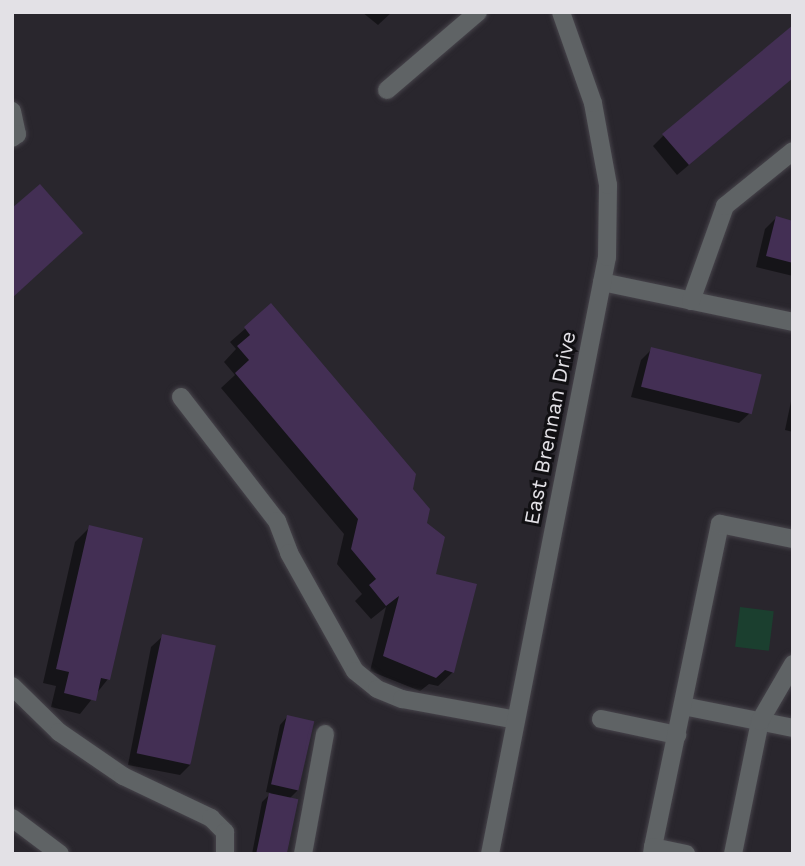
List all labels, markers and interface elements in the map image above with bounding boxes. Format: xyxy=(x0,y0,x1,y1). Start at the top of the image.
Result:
street label: East Brennan Drive xyxy=(519,329,581,527)

